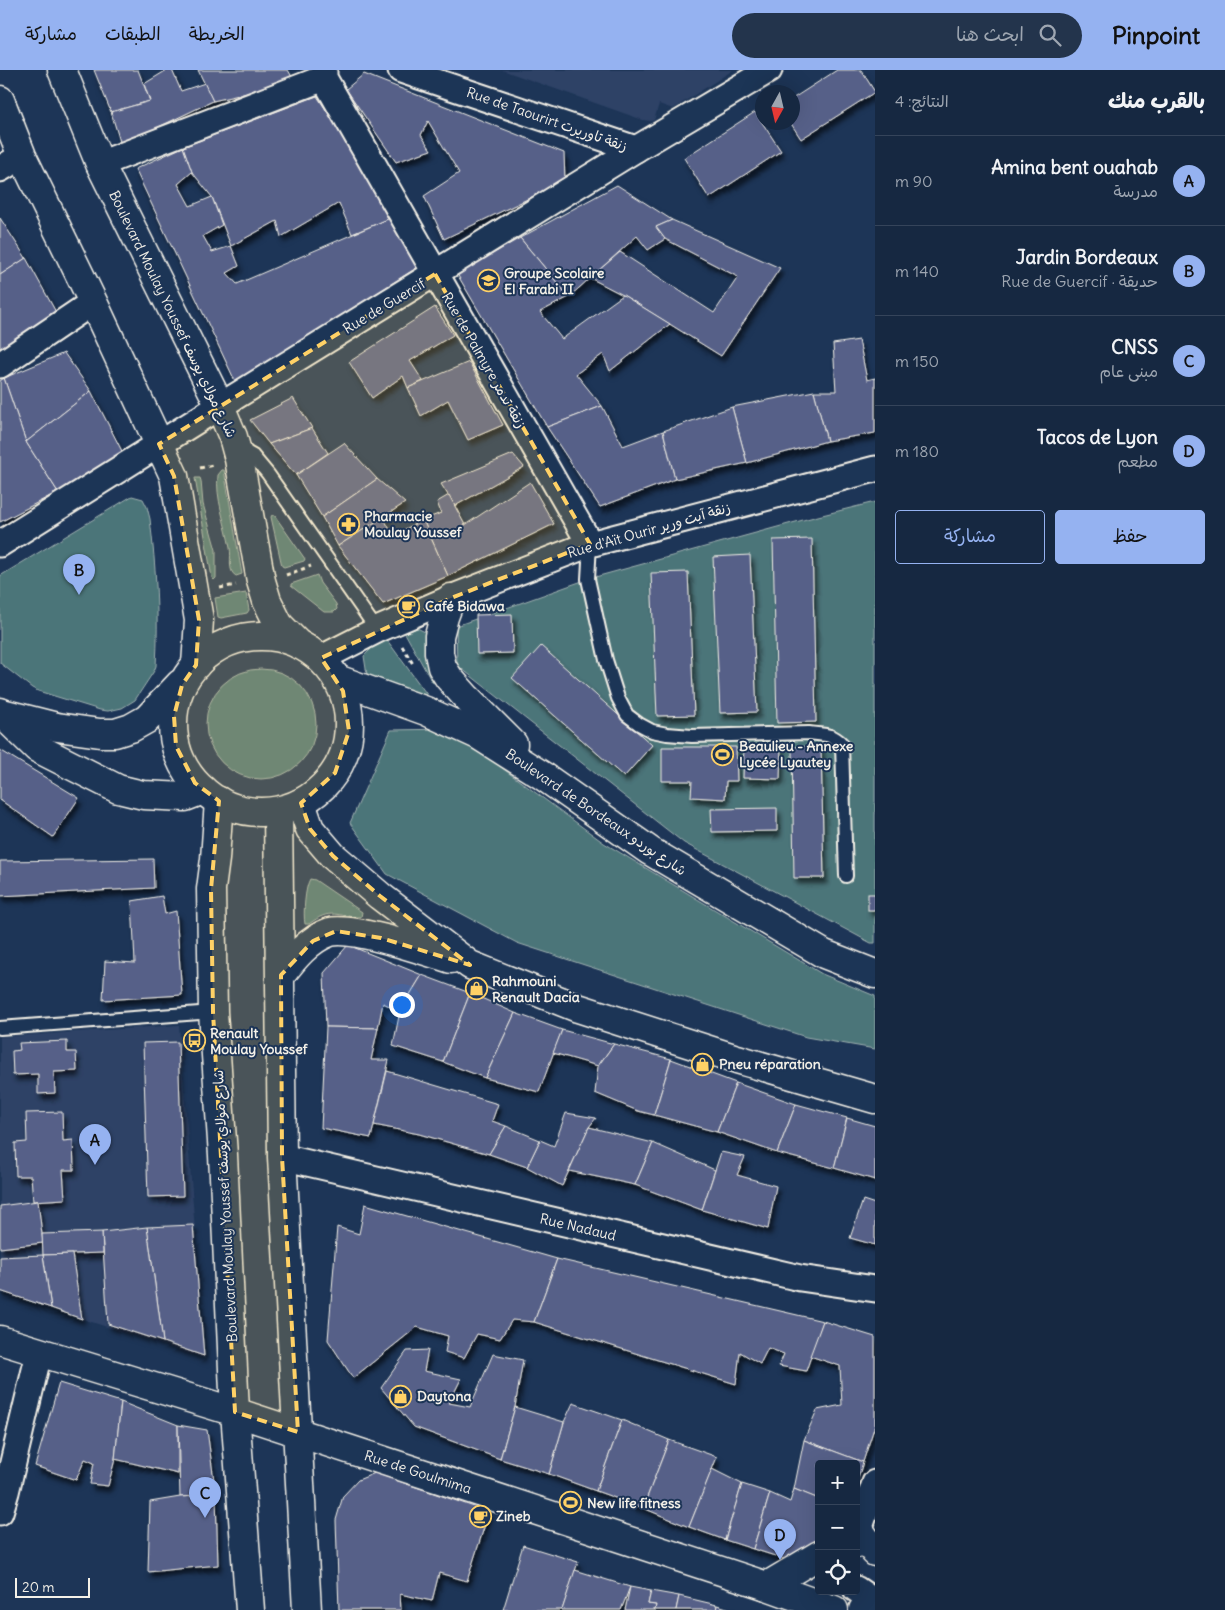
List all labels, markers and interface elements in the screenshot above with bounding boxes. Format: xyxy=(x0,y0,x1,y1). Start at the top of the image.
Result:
search box xyxy=(732,13,1082,58)
text: Pinpoint xyxy=(1112,20,1200,50)
icon: search xyxy=(1036,21,1064,49)
text: مشاركة xyxy=(25,22,77,45)
text: الطبقات xyxy=(105,22,161,45)
text: الخريطة xyxy=(189,22,245,45)
text: ابحث هنا xyxy=(956,22,1024,46)
street label: Rue de Taourirt زنقة تاوريرت xyxy=(464,83,630,155)
north arrow xyxy=(755,85,800,130)
text: بالقرب منك xyxy=(1108,87,1205,114)
text: النتائج: 4 xyxy=(895,91,949,111)
text: Amina bent ouahab xyxy=(991,155,1158,179)
text: 90 m xyxy=(895,171,933,191)
text: A xyxy=(1184,171,1194,191)
text: مدرسة xyxy=(1113,181,1158,201)
street label: Boulevard Moulay Youssef شارع مولاي يوسف xyxy=(103,187,241,441)
text: Jardin Bordeaux xyxy=(1016,245,1158,269)
text: 140 m xyxy=(895,261,939,281)
text: B xyxy=(1184,261,1194,281)
place label: Groupe Scolaire El Farabi II xyxy=(504,264,605,298)
school or university icon: Groupe Scolaire El Farabi II xyxy=(476,269,500,293)
text: حديقة · Rue de Guercif xyxy=(1001,271,1158,291)
street label: Rue de Guercif xyxy=(339,274,429,338)
street label: Rue de Palmyre زنقة تدمر xyxy=(438,289,530,431)
text: CNSS xyxy=(1111,335,1158,359)
text: 150 m xyxy=(895,351,939,371)
text: C xyxy=(1184,351,1194,371)
text: مبنى عام xyxy=(1099,361,1158,381)
text: Tacos de Lyon xyxy=(1037,425,1158,449)
text: 180 m xyxy=(895,441,939,461)
text: D xyxy=(1183,441,1195,461)
text: مطعم xyxy=(1118,451,1158,471)
street label: Rue d'Aït Ourir زنقة آيت ورير xyxy=(565,498,733,562)
place label: Pharmacie Moulay Youssef xyxy=(364,507,463,541)
button: مشاركة xyxy=(895,510,1045,564)
button: حفظ xyxy=(1055,510,1205,564)
pharmacy icon: Pharmacie Moulay Youssef xyxy=(336,512,360,536)
pin: B xyxy=(63,554,95,595)
cafe icon: Café Bidawa xyxy=(397,594,421,618)
place label: Café Bidawa xyxy=(425,597,505,615)
place label: Beaulieu - Annexe Lycée Lyautey xyxy=(739,737,854,771)
sports icon: Beaulieu - Annexe Lycée Lyautey xyxy=(711,742,735,766)
street label: Boulevard de Bordeaux شارع بوردو xyxy=(502,745,690,880)
place label: Rahmouni Renault Dacia xyxy=(492,972,580,1006)
shop icon: Rahmouni Renault Dacia xyxy=(464,977,488,1001)
your location xyxy=(389,992,415,1018)
place label: Renault Moulay Youssef xyxy=(210,1024,309,1058)
bus stop icon: Renault Moulay Youssef xyxy=(182,1029,206,1053)
shop icon: Pneu réparation xyxy=(691,1052,715,1076)
place label: Pneu réparation xyxy=(719,1055,821,1073)
street label: Boulevard Moulay Youssef شارع مولاي يوسف xyxy=(209,1069,243,1343)
pin: A xyxy=(79,1124,111,1165)
street label: Rue Nadaud xyxy=(538,1209,618,1245)
shop icon: Daytona xyxy=(389,1384,413,1408)
place label: Daytona xyxy=(417,1387,472,1405)
street label: Rue de Goulmima xyxy=(362,1446,474,1498)
map controls xyxy=(815,1460,860,1595)
button: + xyxy=(815,1460,860,1505)
pin: C xyxy=(189,1477,221,1518)
sports icon: New life fitness xyxy=(559,1491,583,1515)
place label: New life fitness xyxy=(587,1494,681,1512)
cafe icon: Zineb xyxy=(468,1504,492,1528)
button: − xyxy=(815,1505,860,1550)
place label: Zineb xyxy=(496,1507,531,1525)
pin: D xyxy=(764,1519,796,1560)
button: locate xyxy=(815,1550,860,1595)
scale bar xyxy=(15,1575,90,1598)
text: 20 m xyxy=(22,1578,55,1596)

